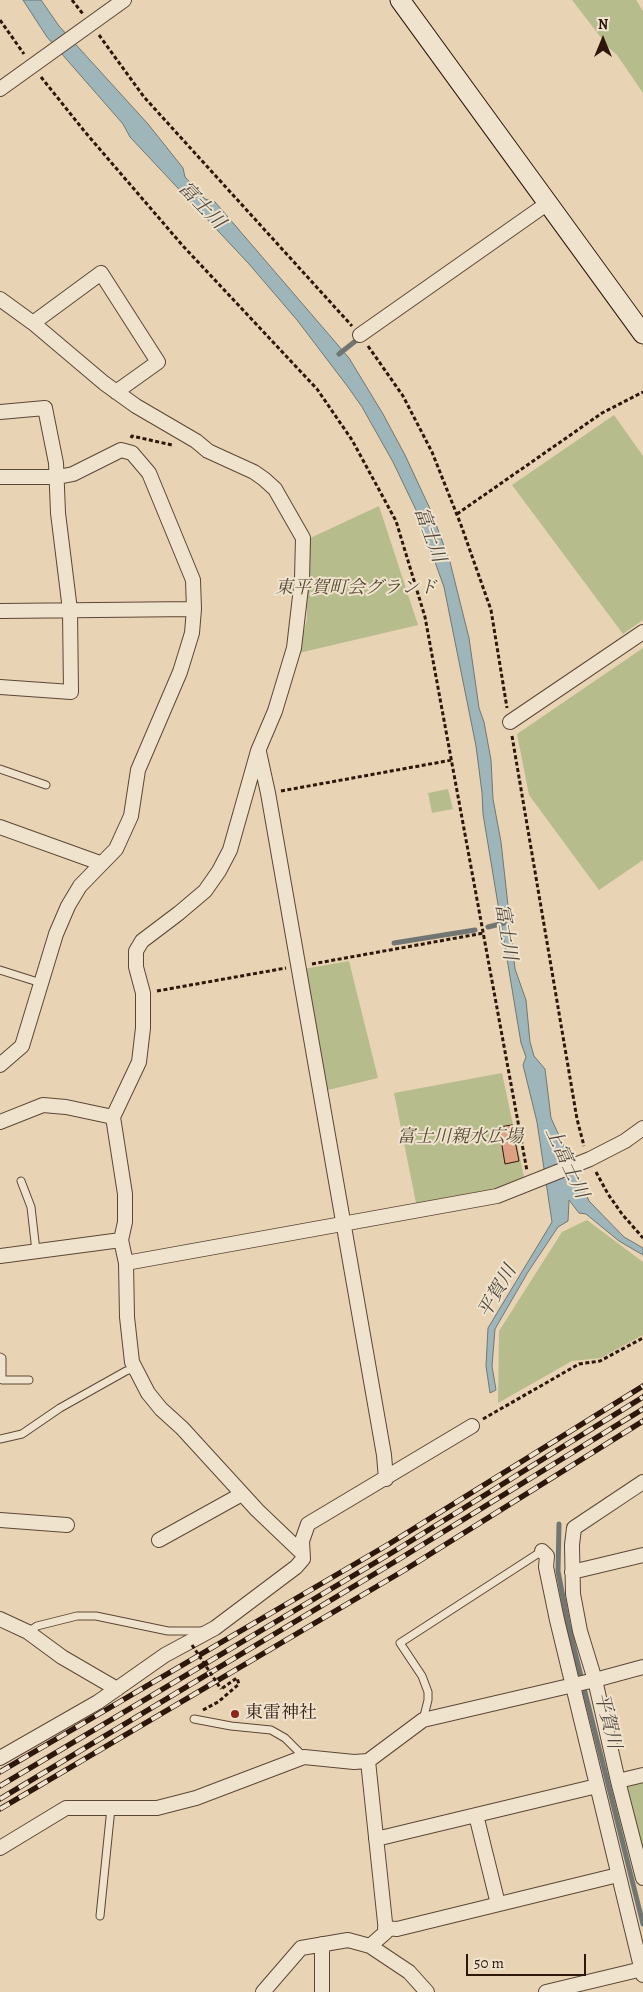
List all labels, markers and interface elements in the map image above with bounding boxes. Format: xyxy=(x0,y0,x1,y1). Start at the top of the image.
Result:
north arrow xyxy=(578,15,628,65)
text: N xyxy=(598,15,608,34)
water label: 富士川 xyxy=(173,178,229,234)
water label: 富士川 xyxy=(409,504,449,566)
park label: 東平賀町会グランド xyxy=(275,578,437,600)
water label: 富士川 xyxy=(489,902,521,962)
water label: 上富士川 xyxy=(540,1124,592,1202)
park label: 富士川親水広場 xyxy=(397,1127,523,1149)
water label: 平賀川 xyxy=(474,1262,522,1322)
water label: 平賀川 xyxy=(589,1691,625,1751)
place label: 東雷神社 xyxy=(245,1703,317,1725)
marker: 東雷神社 xyxy=(229,1708,241,1720)
scale bar xyxy=(468,1944,588,1976)
text: 50 m xyxy=(474,1953,504,1973)

